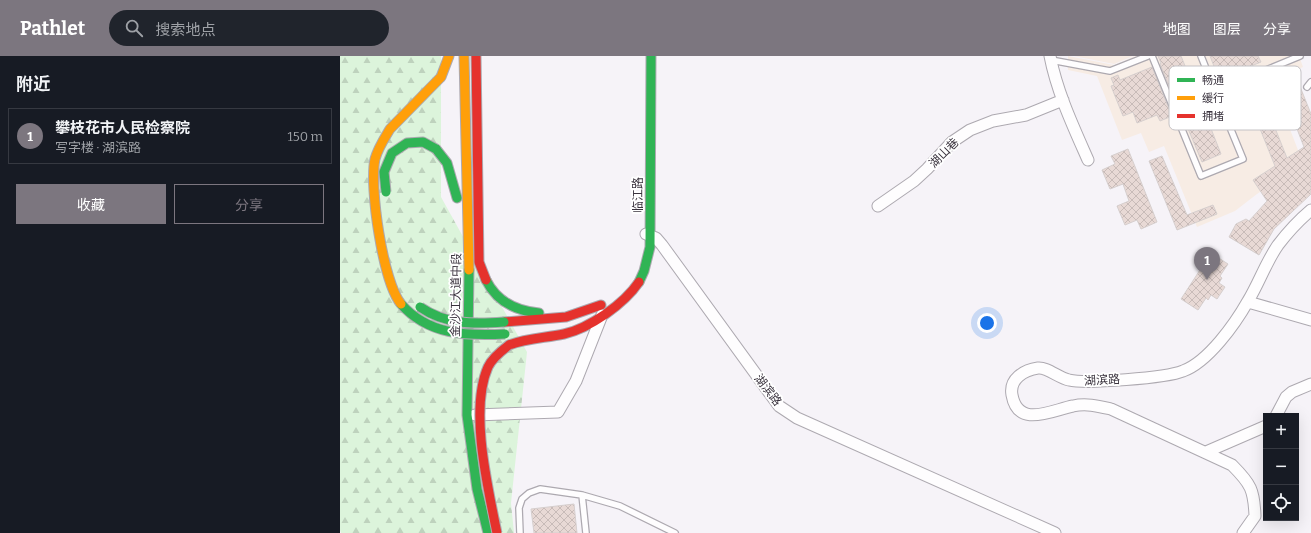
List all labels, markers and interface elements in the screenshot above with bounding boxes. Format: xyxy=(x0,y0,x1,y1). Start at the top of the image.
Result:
search box xyxy=(109,10,389,46)
text: Pathlet xyxy=(20,17,85,40)
icon: search xyxy=(123,17,145,39)
text: 搜索地点 xyxy=(155,21,215,39)
text: 地图 xyxy=(1163,21,1191,38)
text: 图层 xyxy=(1213,21,1241,38)
text: 分享 xyxy=(1263,21,1291,38)
legend xyxy=(1169,66,1301,130)
text: 附近 xyxy=(16,74,50,95)
text: 畅通 xyxy=(1202,74,1224,87)
text: 缓行 xyxy=(1202,92,1224,105)
text: 拥堵 xyxy=(1202,110,1224,123)
text: 攀枝花市人民检察院 xyxy=(55,119,190,137)
text: 1 xyxy=(27,129,33,144)
text: 150 m xyxy=(287,129,323,144)
street label: 湖山巷 xyxy=(926,135,962,171)
text: 写字楼 · 湖滨路 xyxy=(55,140,141,155)
street label: 临江路 xyxy=(631,177,645,213)
button: 收藏 xyxy=(16,184,166,224)
button: 分享 xyxy=(174,184,324,224)
pin: 1 xyxy=(1194,247,1220,280)
street label: 金沙江大道中段 xyxy=(448,253,464,337)
your location xyxy=(977,313,997,333)
street label: 湖滨路 xyxy=(751,372,785,408)
street label: 湖滨路 xyxy=(1084,372,1120,388)
map controls xyxy=(1263,413,1299,521)
button: + xyxy=(1263,413,1299,449)
button: − xyxy=(1263,449,1299,485)
button: locate xyxy=(1263,485,1299,521)

